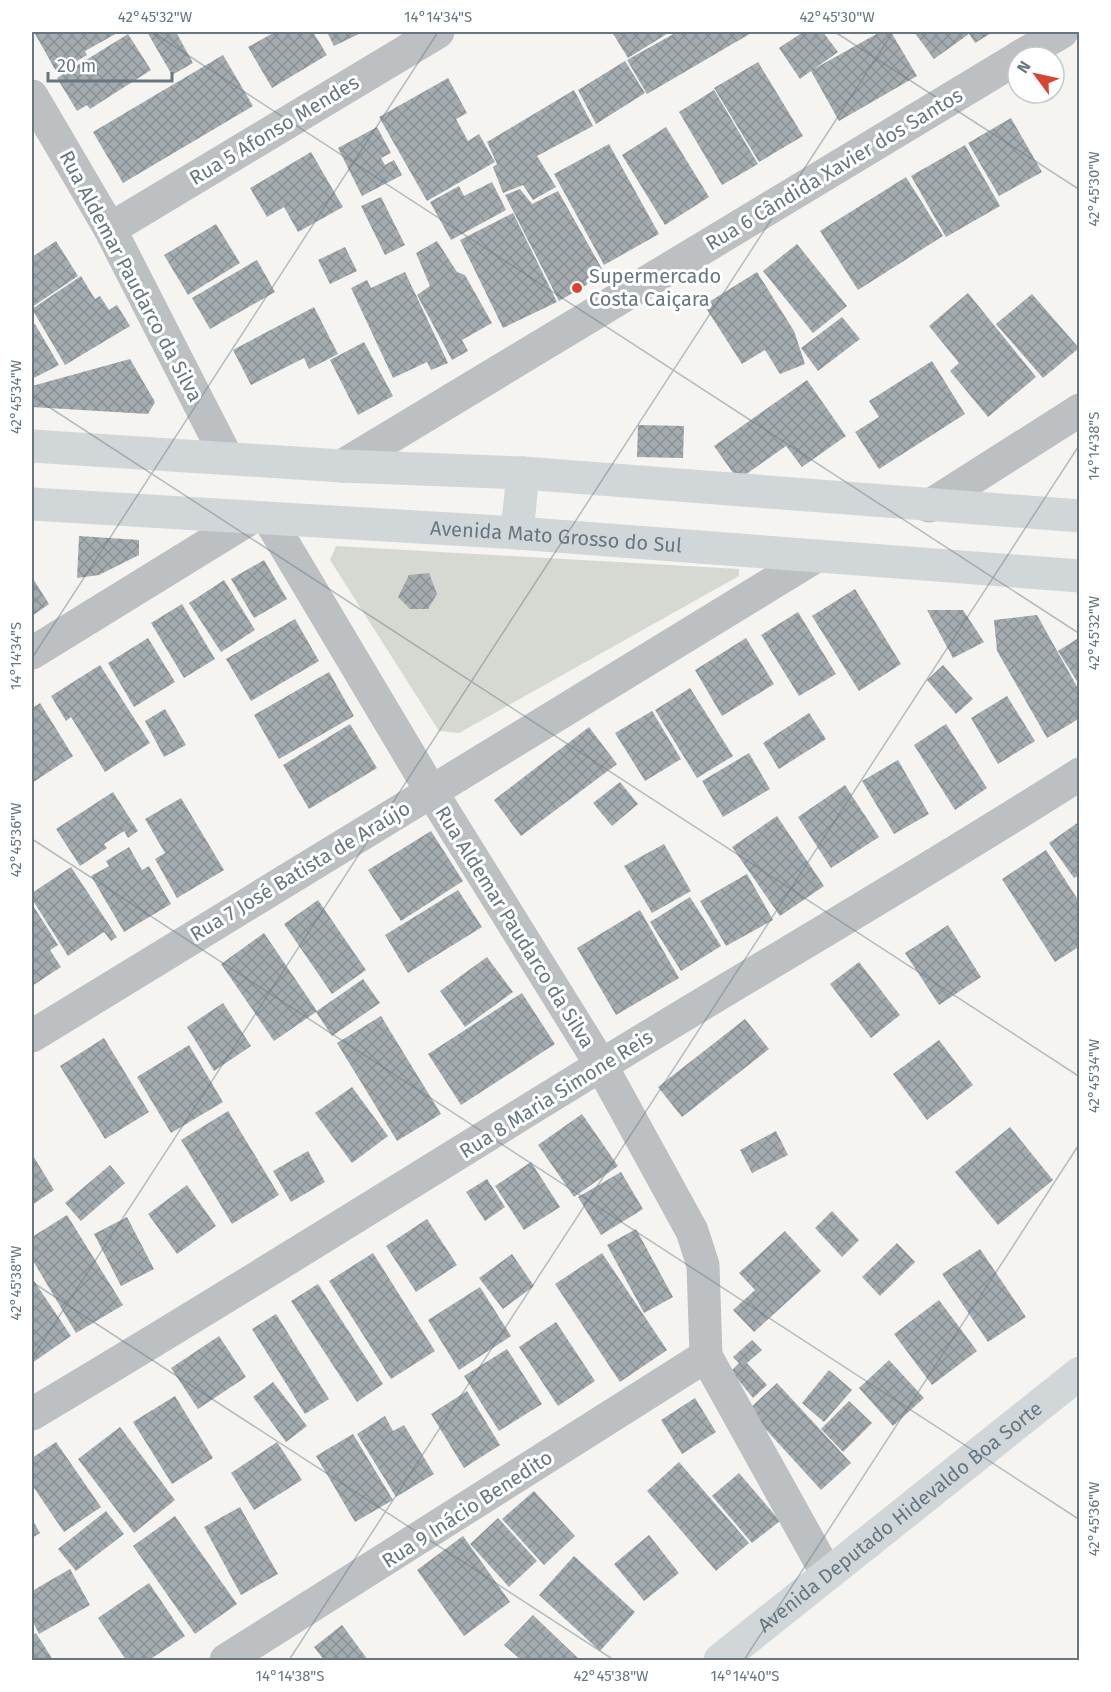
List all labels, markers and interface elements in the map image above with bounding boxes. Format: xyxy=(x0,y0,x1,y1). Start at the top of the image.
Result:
text: 42°45'32"W xyxy=(118,8,193,26)
text: 14°14'34"S xyxy=(404,8,472,26)
text: 42°45'30"W xyxy=(799,8,875,26)
scale bar xyxy=(48,45,172,83)
north arrow xyxy=(1006,45,1066,105)
text: 20 m xyxy=(57,55,96,77)
text: N xyxy=(1013,57,1035,77)
street label: Rua 5 Afonso Mendes xyxy=(185,70,363,190)
street label: Rua 6 Cândida Xavier dos Santos xyxy=(701,83,967,255)
street label: Rua Aldemar Paudarco da Silva xyxy=(54,146,208,406)
text: 42°45'30"W xyxy=(1085,151,1103,227)
place label: Supermercado Costa Caiçara xyxy=(589,264,721,312)
marker: Supermercado Costa Caiçara xyxy=(570,281,584,295)
text: 42°45'34"W xyxy=(7,359,25,434)
text: 14°14'38"S xyxy=(1085,411,1103,481)
street label: Avenida Mato Grosso do Sul xyxy=(429,516,683,558)
text: 42°45'32"W xyxy=(1085,595,1103,670)
text: 14°14'34"S xyxy=(7,622,25,690)
street label: Rua 7 José Batista de Araújo xyxy=(186,796,414,946)
text: 42°45'36"W xyxy=(7,802,25,877)
street label: Rua Aldemar Paudarco da Silva xyxy=(430,802,600,1052)
street label: Rua 8 Maria Simone Reis xyxy=(455,1025,657,1163)
text: 42°45'34"W xyxy=(1085,1038,1103,1113)
text: 42°45'38"W xyxy=(7,1245,25,1321)
street label: Avenida Deputado Hidevaldo Boa Sorte xyxy=(753,1396,1047,1637)
street label: Rua 9 Inácio Benedito xyxy=(377,1445,557,1573)
text: 42°45'36"W xyxy=(1085,1481,1103,1556)
text: 14°14'38"S xyxy=(255,1667,325,1685)
text: 42°45'38"W xyxy=(573,1667,649,1685)
text: 14°14'40"S xyxy=(710,1667,780,1685)

